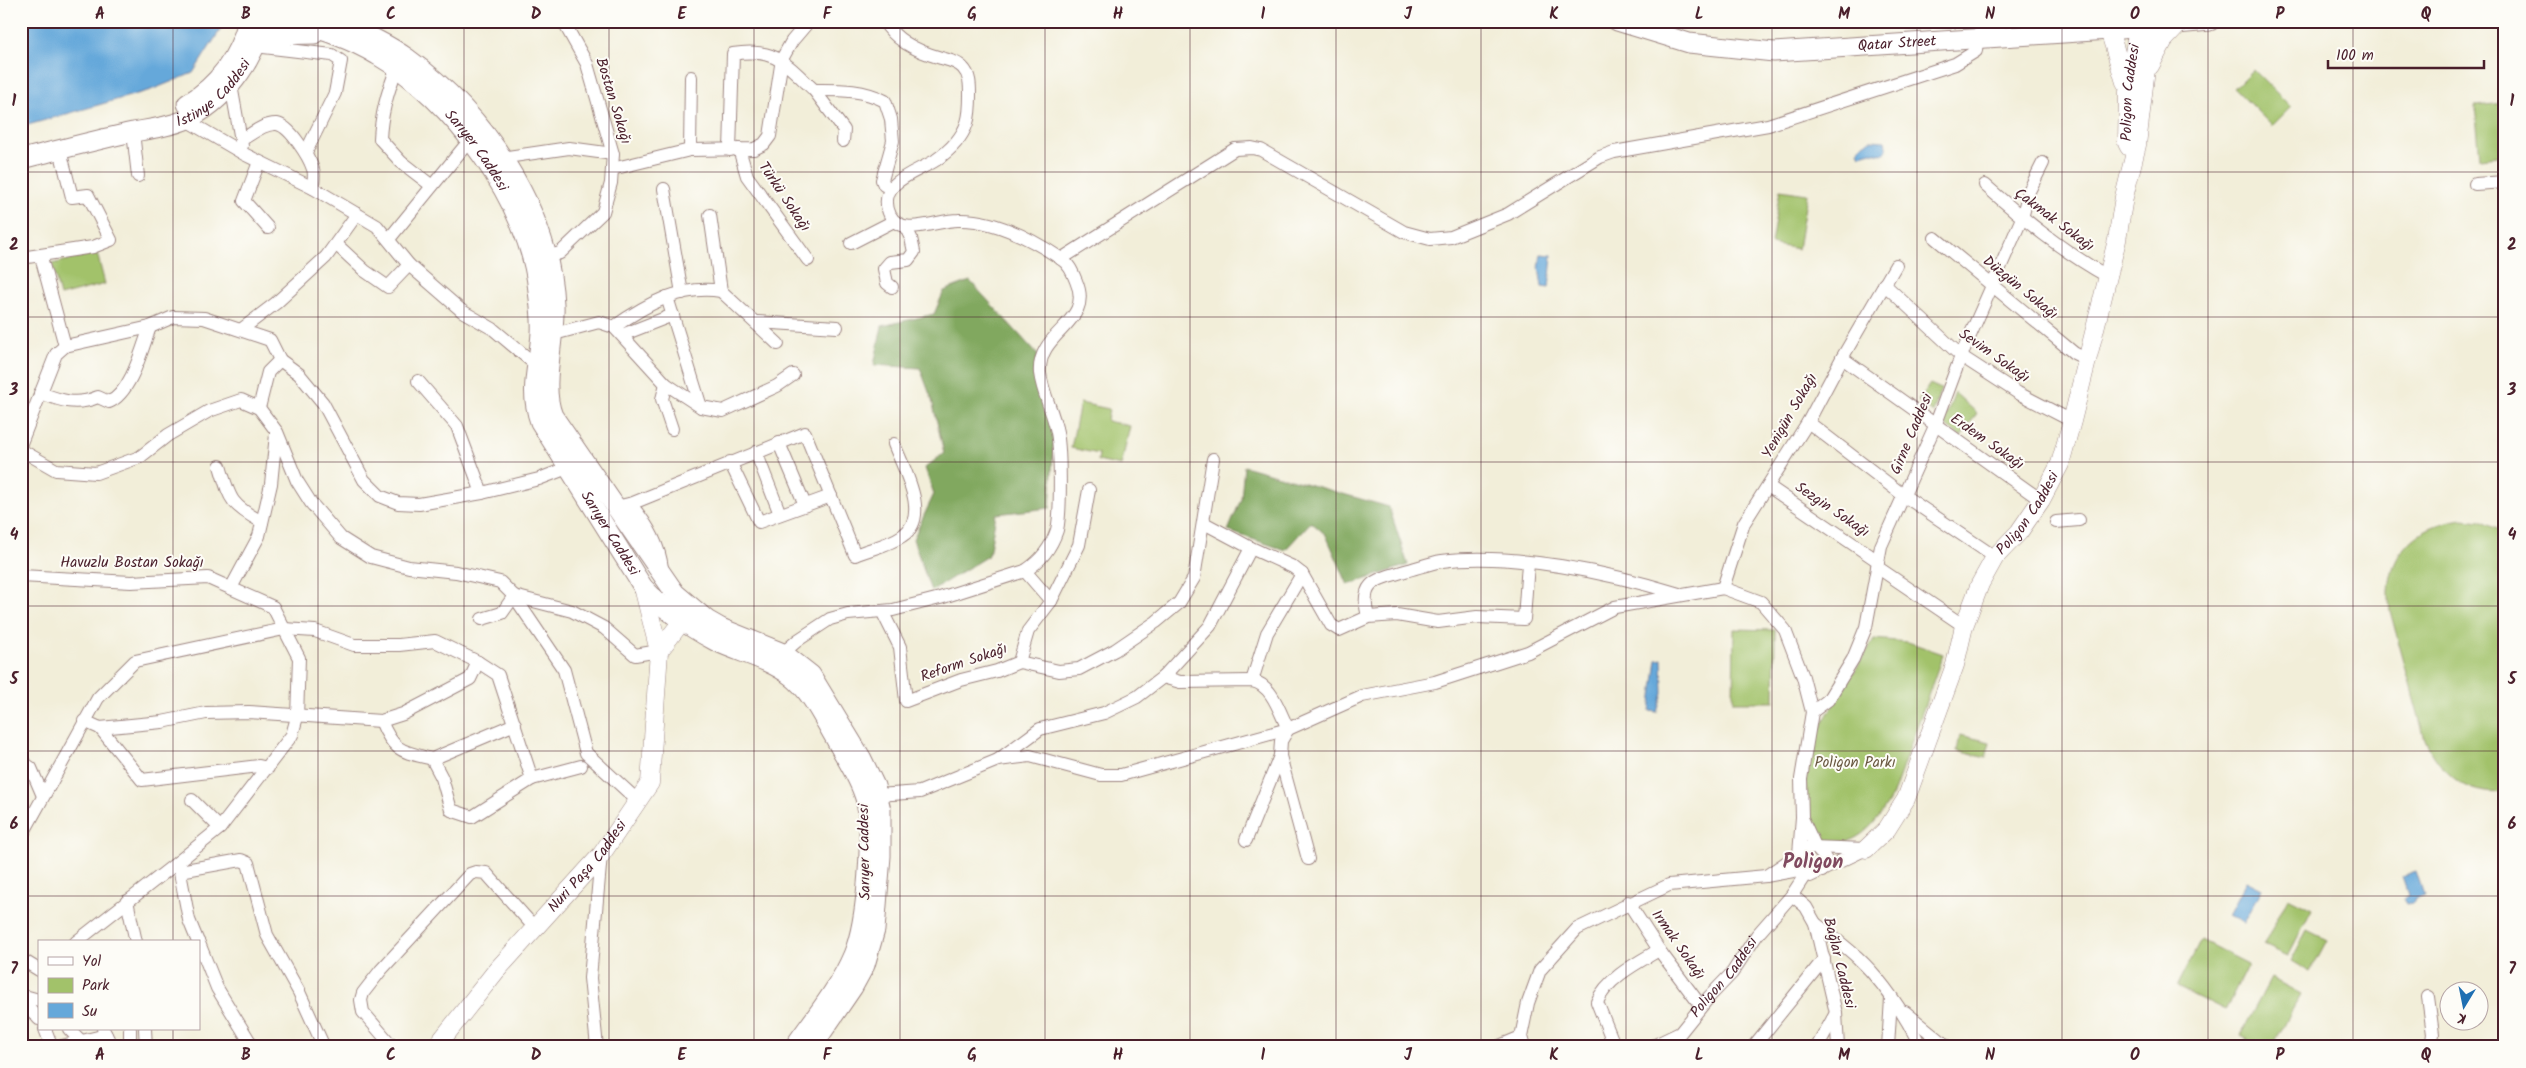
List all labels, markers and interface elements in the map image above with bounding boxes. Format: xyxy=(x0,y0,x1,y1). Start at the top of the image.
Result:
text: A xyxy=(95,2,105,27)
text: B xyxy=(241,2,251,27)
text: C xyxy=(386,2,396,27)
text: D xyxy=(531,2,542,27)
text: E xyxy=(678,2,688,27)
text: F xyxy=(823,2,833,27)
text: G xyxy=(967,2,977,27)
text: H xyxy=(1113,2,1123,27)
text: I xyxy=(1261,2,1266,27)
text: J xyxy=(1404,2,1413,27)
text: K xyxy=(1549,2,1559,27)
text: L xyxy=(1695,2,1703,27)
text: M xyxy=(1838,2,1851,27)
text: N xyxy=(1985,2,1995,27)
text: O xyxy=(2130,2,2140,27)
text: P xyxy=(2276,2,2286,27)
text: Q xyxy=(2421,2,2432,27)
street label: Qatar Street xyxy=(1857,29,1937,58)
scale bar xyxy=(2328,38,2485,70)
street label: Poligon Caddesi xyxy=(2115,41,2147,142)
text: 100 m xyxy=(2336,44,2374,68)
street label: İstinye Caddesi xyxy=(173,54,258,134)
street label: Bostan Sokağı xyxy=(588,55,638,147)
text: 1 xyxy=(12,89,17,114)
text: 1 xyxy=(2510,89,2515,114)
street label: Sarıyer Caddesi xyxy=(438,104,515,197)
street label: Türkü Sokağı xyxy=(752,157,816,237)
street label: Çakmak Sokağı xyxy=(2009,182,2099,258)
text: 2 xyxy=(9,233,19,258)
text: 2 xyxy=(2507,233,2517,258)
street label: Düzgün Sokağı xyxy=(1977,250,2063,326)
street label: Sevim Sokağı xyxy=(1953,323,2035,390)
street label: Yenigün Sokağı xyxy=(1756,369,1824,463)
text: 3 xyxy=(9,378,19,403)
text: 3 xyxy=(2507,378,2517,403)
street label: Girne Caddesi xyxy=(1884,388,1940,478)
street label: Erdem Sokağı xyxy=(1945,408,2029,476)
street label: Poligon Caddesi xyxy=(1990,466,2066,561)
street label: Sezgin Sokağı xyxy=(1790,476,1874,544)
street label: Sarıyer Caddesi xyxy=(574,486,646,582)
text: 4 xyxy=(10,523,19,548)
text: 4 xyxy=(2508,523,2517,548)
street label: Havuzlu Bostan Sokağı xyxy=(60,551,204,575)
street label: Reform Sokağı xyxy=(917,637,1011,689)
text: 5 xyxy=(9,667,20,692)
text: 5 xyxy=(2507,667,2518,692)
park label: Poligon Parkı xyxy=(1814,751,1896,775)
street label: Sarıyer Caddesi xyxy=(852,802,878,900)
text: 6 xyxy=(10,812,19,837)
text: 6 xyxy=(2508,812,2517,837)
street label: Nuri Paşa Caddesi xyxy=(542,814,634,918)
district label: Poligon xyxy=(1783,847,1843,879)
street label: Irmak Sokağı xyxy=(1645,905,1711,985)
street label: Bağlar Caddesi xyxy=(1816,915,1862,1012)
street label: Poligon Caddesi xyxy=(1685,931,1765,1023)
legend xyxy=(38,940,200,1030)
text: Yol xyxy=(82,950,101,974)
text: 7 xyxy=(10,957,18,982)
text: 7 xyxy=(2508,957,2516,982)
text: Park xyxy=(82,974,110,998)
north arrow xyxy=(2438,980,2488,1030)
text: Su xyxy=(82,1000,97,1024)
text: K xyxy=(2455,1006,2468,1029)
text: A xyxy=(95,1043,105,1068)
text: B xyxy=(241,1043,251,1068)
text: C xyxy=(386,1043,396,1068)
text: D xyxy=(531,1043,542,1068)
text: E xyxy=(678,1043,688,1068)
text: F xyxy=(823,1043,833,1068)
text: G xyxy=(967,1043,977,1068)
text: H xyxy=(1113,1043,1123,1068)
text: I xyxy=(1261,1043,1266,1068)
text: J xyxy=(1404,1043,1413,1068)
text: K xyxy=(1549,1043,1559,1068)
text: L xyxy=(1695,1043,1703,1068)
text: M xyxy=(1838,1043,1851,1068)
text: N xyxy=(1985,1043,1995,1068)
text: O xyxy=(2130,1043,2140,1068)
text: P xyxy=(2276,1043,2286,1068)
text: Q xyxy=(2421,1043,2432,1068)

